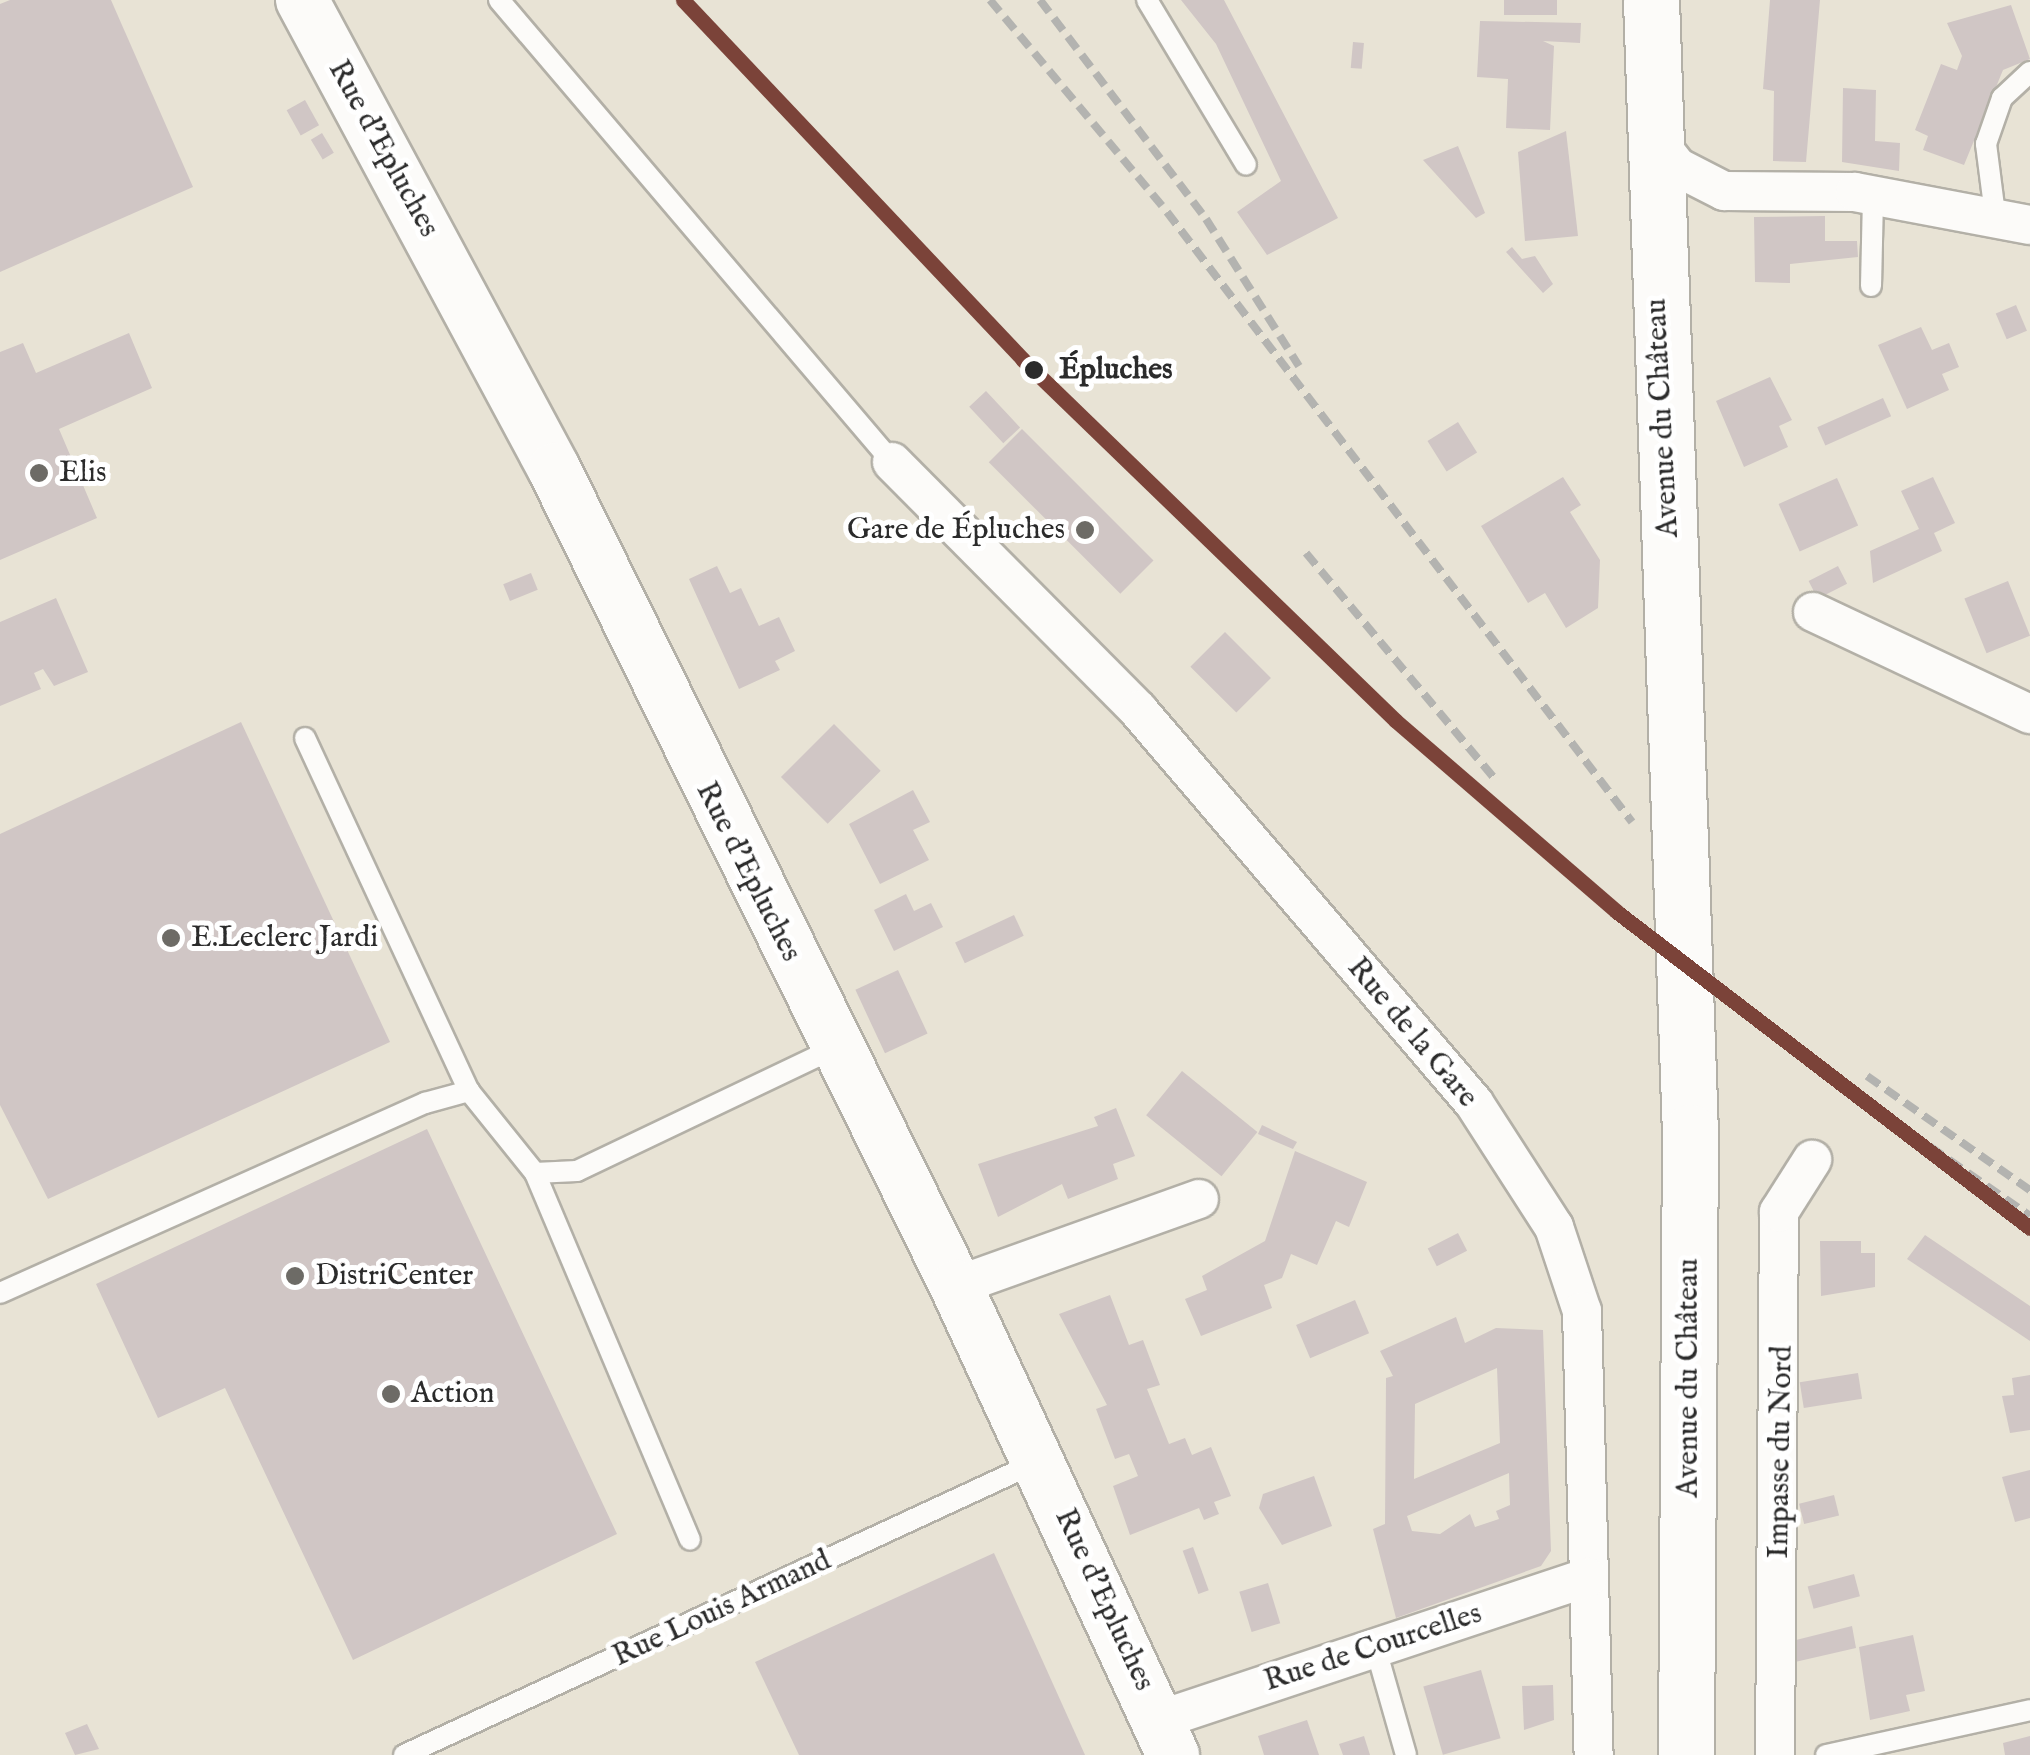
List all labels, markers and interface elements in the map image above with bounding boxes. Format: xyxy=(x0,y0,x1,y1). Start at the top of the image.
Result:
street label: Rue d'Epluches xyxy=(320,54,446,244)
street label: Avenue du Château xyxy=(1639,298,1687,538)
place label: Épluches xyxy=(1059,352,1173,388)
marker: Épluches xyxy=(1018,354,1050,386)
place label: Elis xyxy=(59,455,107,491)
marker: Elis xyxy=(28,462,50,484)
place label: Gare de Épluches xyxy=(847,512,1065,548)
marker: Gare de Épluches xyxy=(1074,519,1096,541)
street label: Rue d'Epluches xyxy=(687,776,809,968)
place label: E.Leclerc Jardi xyxy=(191,920,378,956)
marker: E.Leclerc Jardi xyxy=(160,927,182,949)
street label: Rue de la Gare xyxy=(1339,951,1485,1115)
place label: DistriCenter xyxy=(315,1258,473,1294)
street label: Avenue du Château xyxy=(1671,1258,1707,1498)
marker: DistriCenter xyxy=(284,1265,306,1287)
street label: Impasse du Nord xyxy=(1761,1345,1801,1559)
place label: Action xyxy=(411,1376,494,1412)
marker: Action xyxy=(380,1383,402,1405)
street label: Rue d'Epluches xyxy=(1046,1503,1162,1697)
street label: Rue Louis Armand xyxy=(607,1543,837,1675)
street label: Rue de Courcelles xyxy=(1260,1596,1486,1700)

